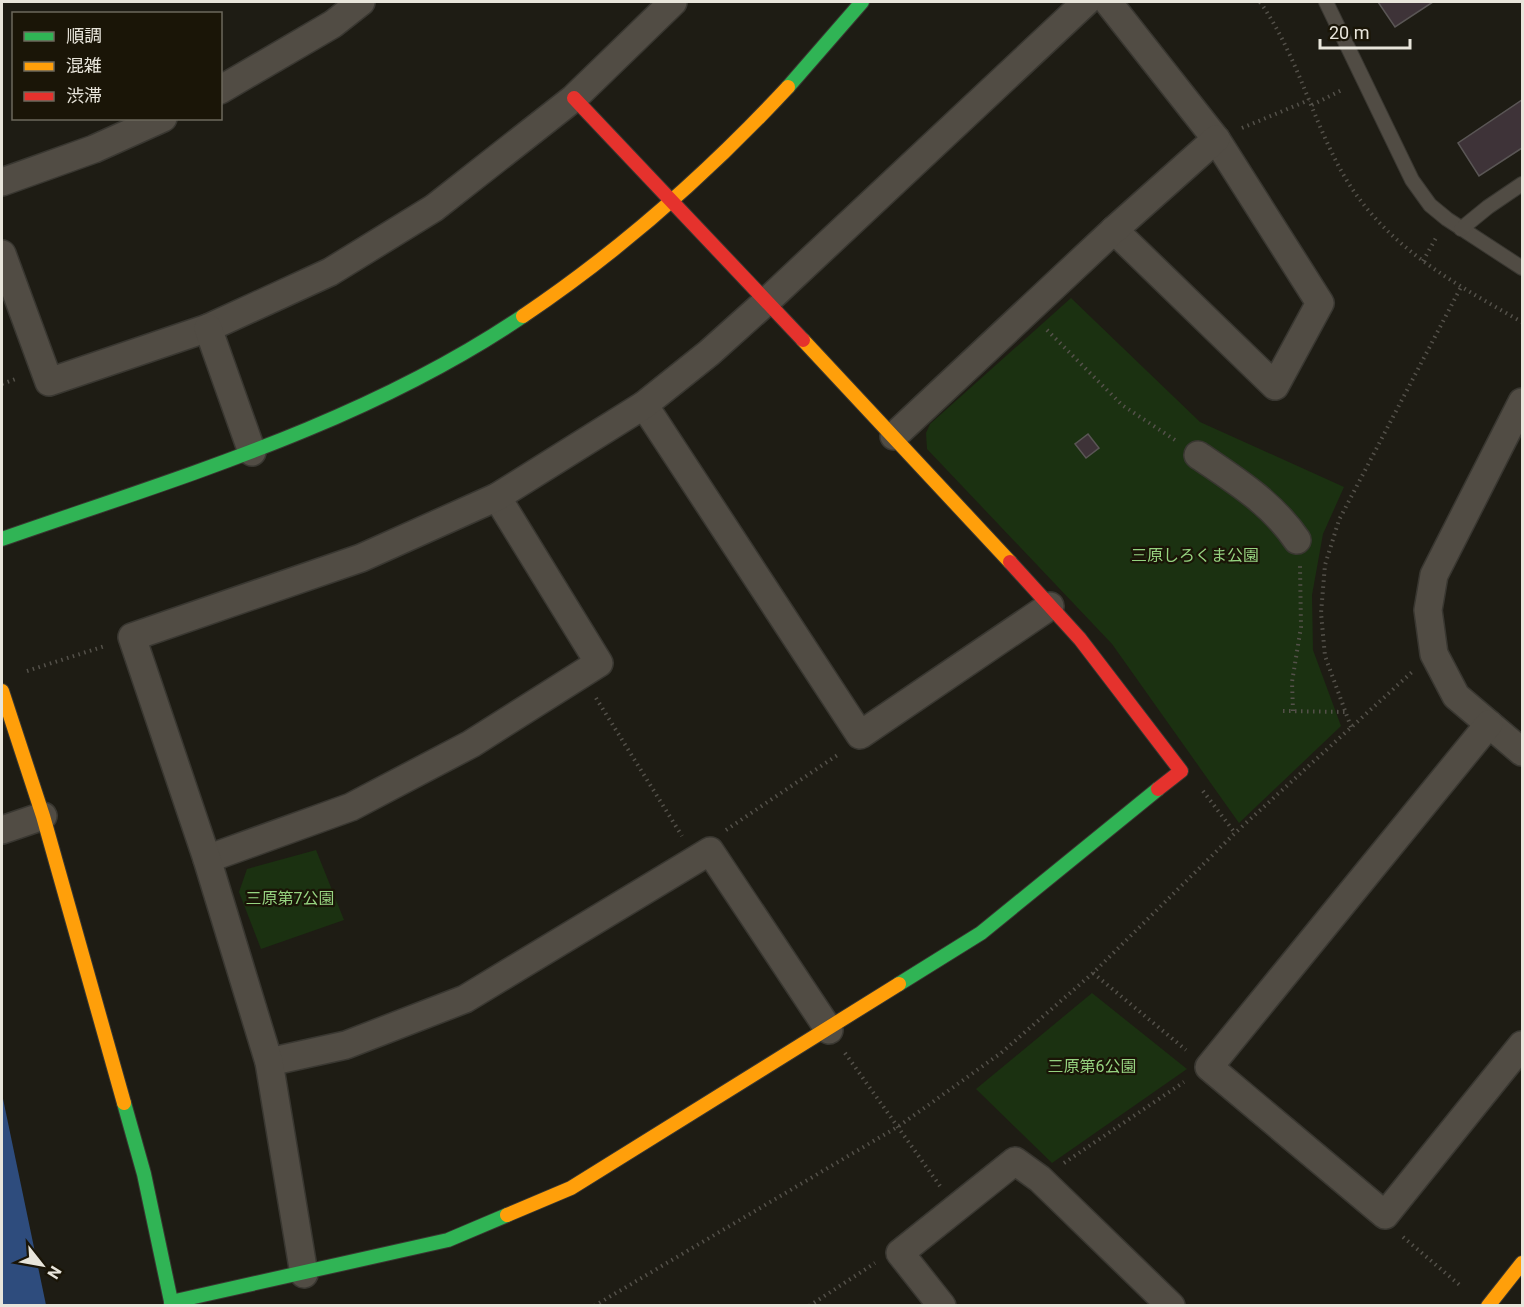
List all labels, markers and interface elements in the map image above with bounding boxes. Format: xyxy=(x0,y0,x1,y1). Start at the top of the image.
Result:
legend xyxy=(12,12,222,120)
scale bar xyxy=(1320,12,1410,50)
text: 20 m xyxy=(1329,22,1369,43)
text: 順調 xyxy=(66,25,102,46)
text: 混雑 xyxy=(66,55,102,76)
text: 渋滞 xyxy=(66,85,102,106)
park label: 三原しろくま公園 xyxy=(1131,546,1259,565)
park label: 三原第7公園 xyxy=(246,889,335,908)
park label: 三原第6公園 xyxy=(1048,1057,1137,1076)
north arrow xyxy=(12,1235,72,1295)
text: N xyxy=(43,1263,65,1282)

